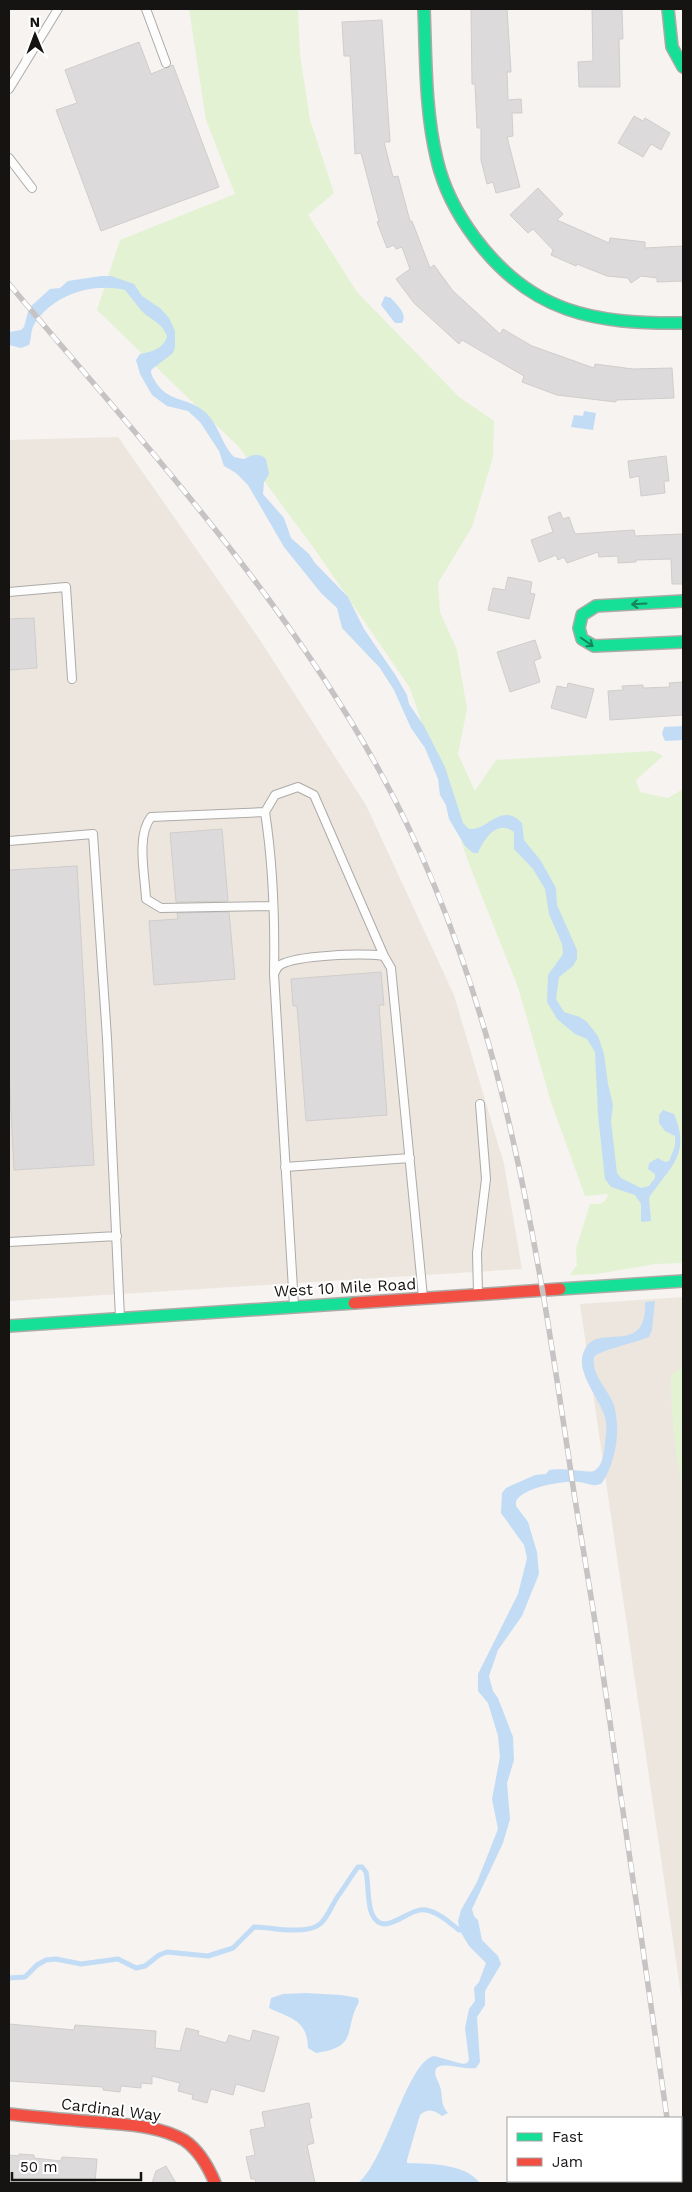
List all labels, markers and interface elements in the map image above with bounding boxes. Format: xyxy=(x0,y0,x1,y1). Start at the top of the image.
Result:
north arrow xyxy=(10,10,60,60)
text: N xyxy=(29,14,40,30)
one-way arrow xyxy=(632,599,648,608)
one-way arrow xyxy=(580,636,594,647)
street label: West 10 Mile Road xyxy=(273,1274,417,1301)
street label: Cardinal Way xyxy=(60,2094,163,2125)
legend xyxy=(507,2117,682,2182)
text: Fast xyxy=(552,2128,584,2146)
scale bar xyxy=(12,2150,141,2182)
text: Jam xyxy=(552,2153,583,2171)
text: 50 m xyxy=(20,2158,57,2176)

